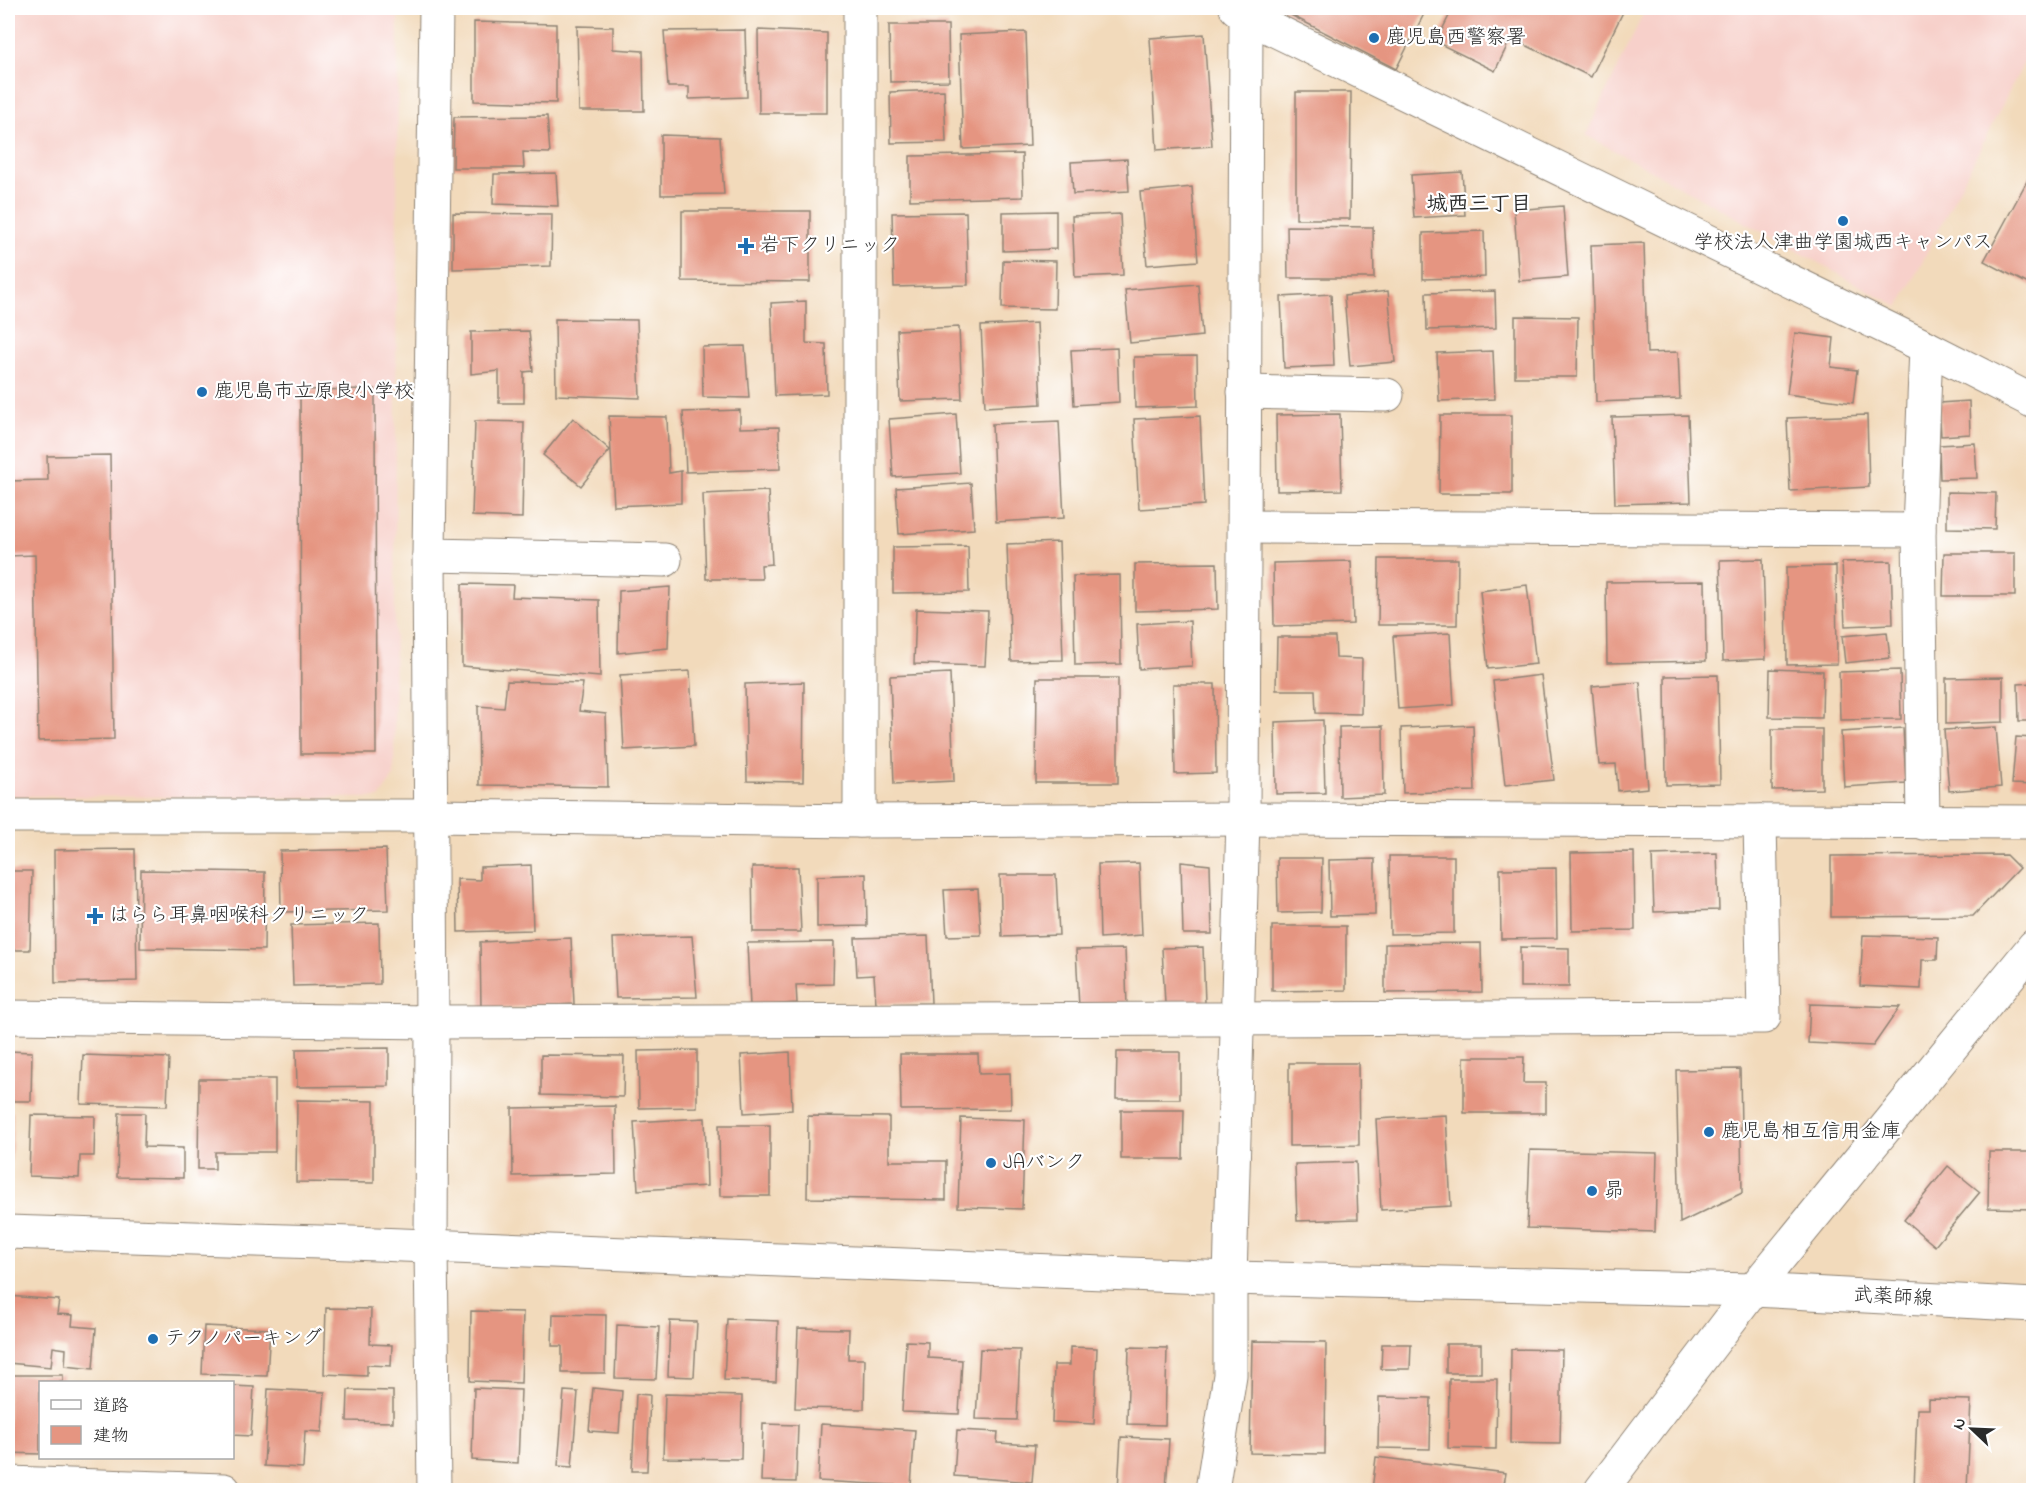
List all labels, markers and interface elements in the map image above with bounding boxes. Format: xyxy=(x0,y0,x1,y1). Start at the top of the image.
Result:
place label: 鹿児島西警察署 xyxy=(1386,24,1526,53)
marker: 鹿児島西警察署 xyxy=(1367,31,1381,45)
district label: 城西三丁目 xyxy=(1427,190,1532,220)
marker: 学校法人津曲学園城西キャンパス xyxy=(1836,214,1850,228)
place label: 学校法人津曲学園城西キャンパス xyxy=(1693,229,1993,258)
place label: 岩下クリニック xyxy=(760,232,900,261)
marker: 岩下クリニック xyxy=(737,237,755,255)
place label: 鹿児島市立原良小学校 xyxy=(214,378,414,407)
marker: 鹿児島市立原良小学校 xyxy=(195,385,209,399)
place label: はらら耳鼻咽喉科クリニック xyxy=(109,902,369,931)
marker: はらら耳鼻咽喉科クリニック xyxy=(86,907,104,925)
place label: 鹿児島相互信用金庫 xyxy=(1721,1118,1901,1147)
marker: 鹿児島相互信用金庫 xyxy=(1702,1125,1716,1139)
place label: JAバンク xyxy=(1003,1149,1085,1178)
marker: JAバンク xyxy=(984,1156,998,1170)
place label: 昴 xyxy=(1604,1177,1624,1206)
marker: 昴 xyxy=(1585,1184,1599,1198)
street label: 武薬師線 xyxy=(1852,1281,1934,1315)
place label: テクノパーキング xyxy=(165,1325,322,1354)
marker: テクノパーキング xyxy=(146,1332,160,1346)
legend xyxy=(39,1381,234,1459)
text: 道路 xyxy=(93,1394,129,1420)
north arrow xyxy=(1942,1399,2002,1459)
text: N xyxy=(1947,1414,1973,1434)
text: 建物 xyxy=(93,1424,129,1450)

